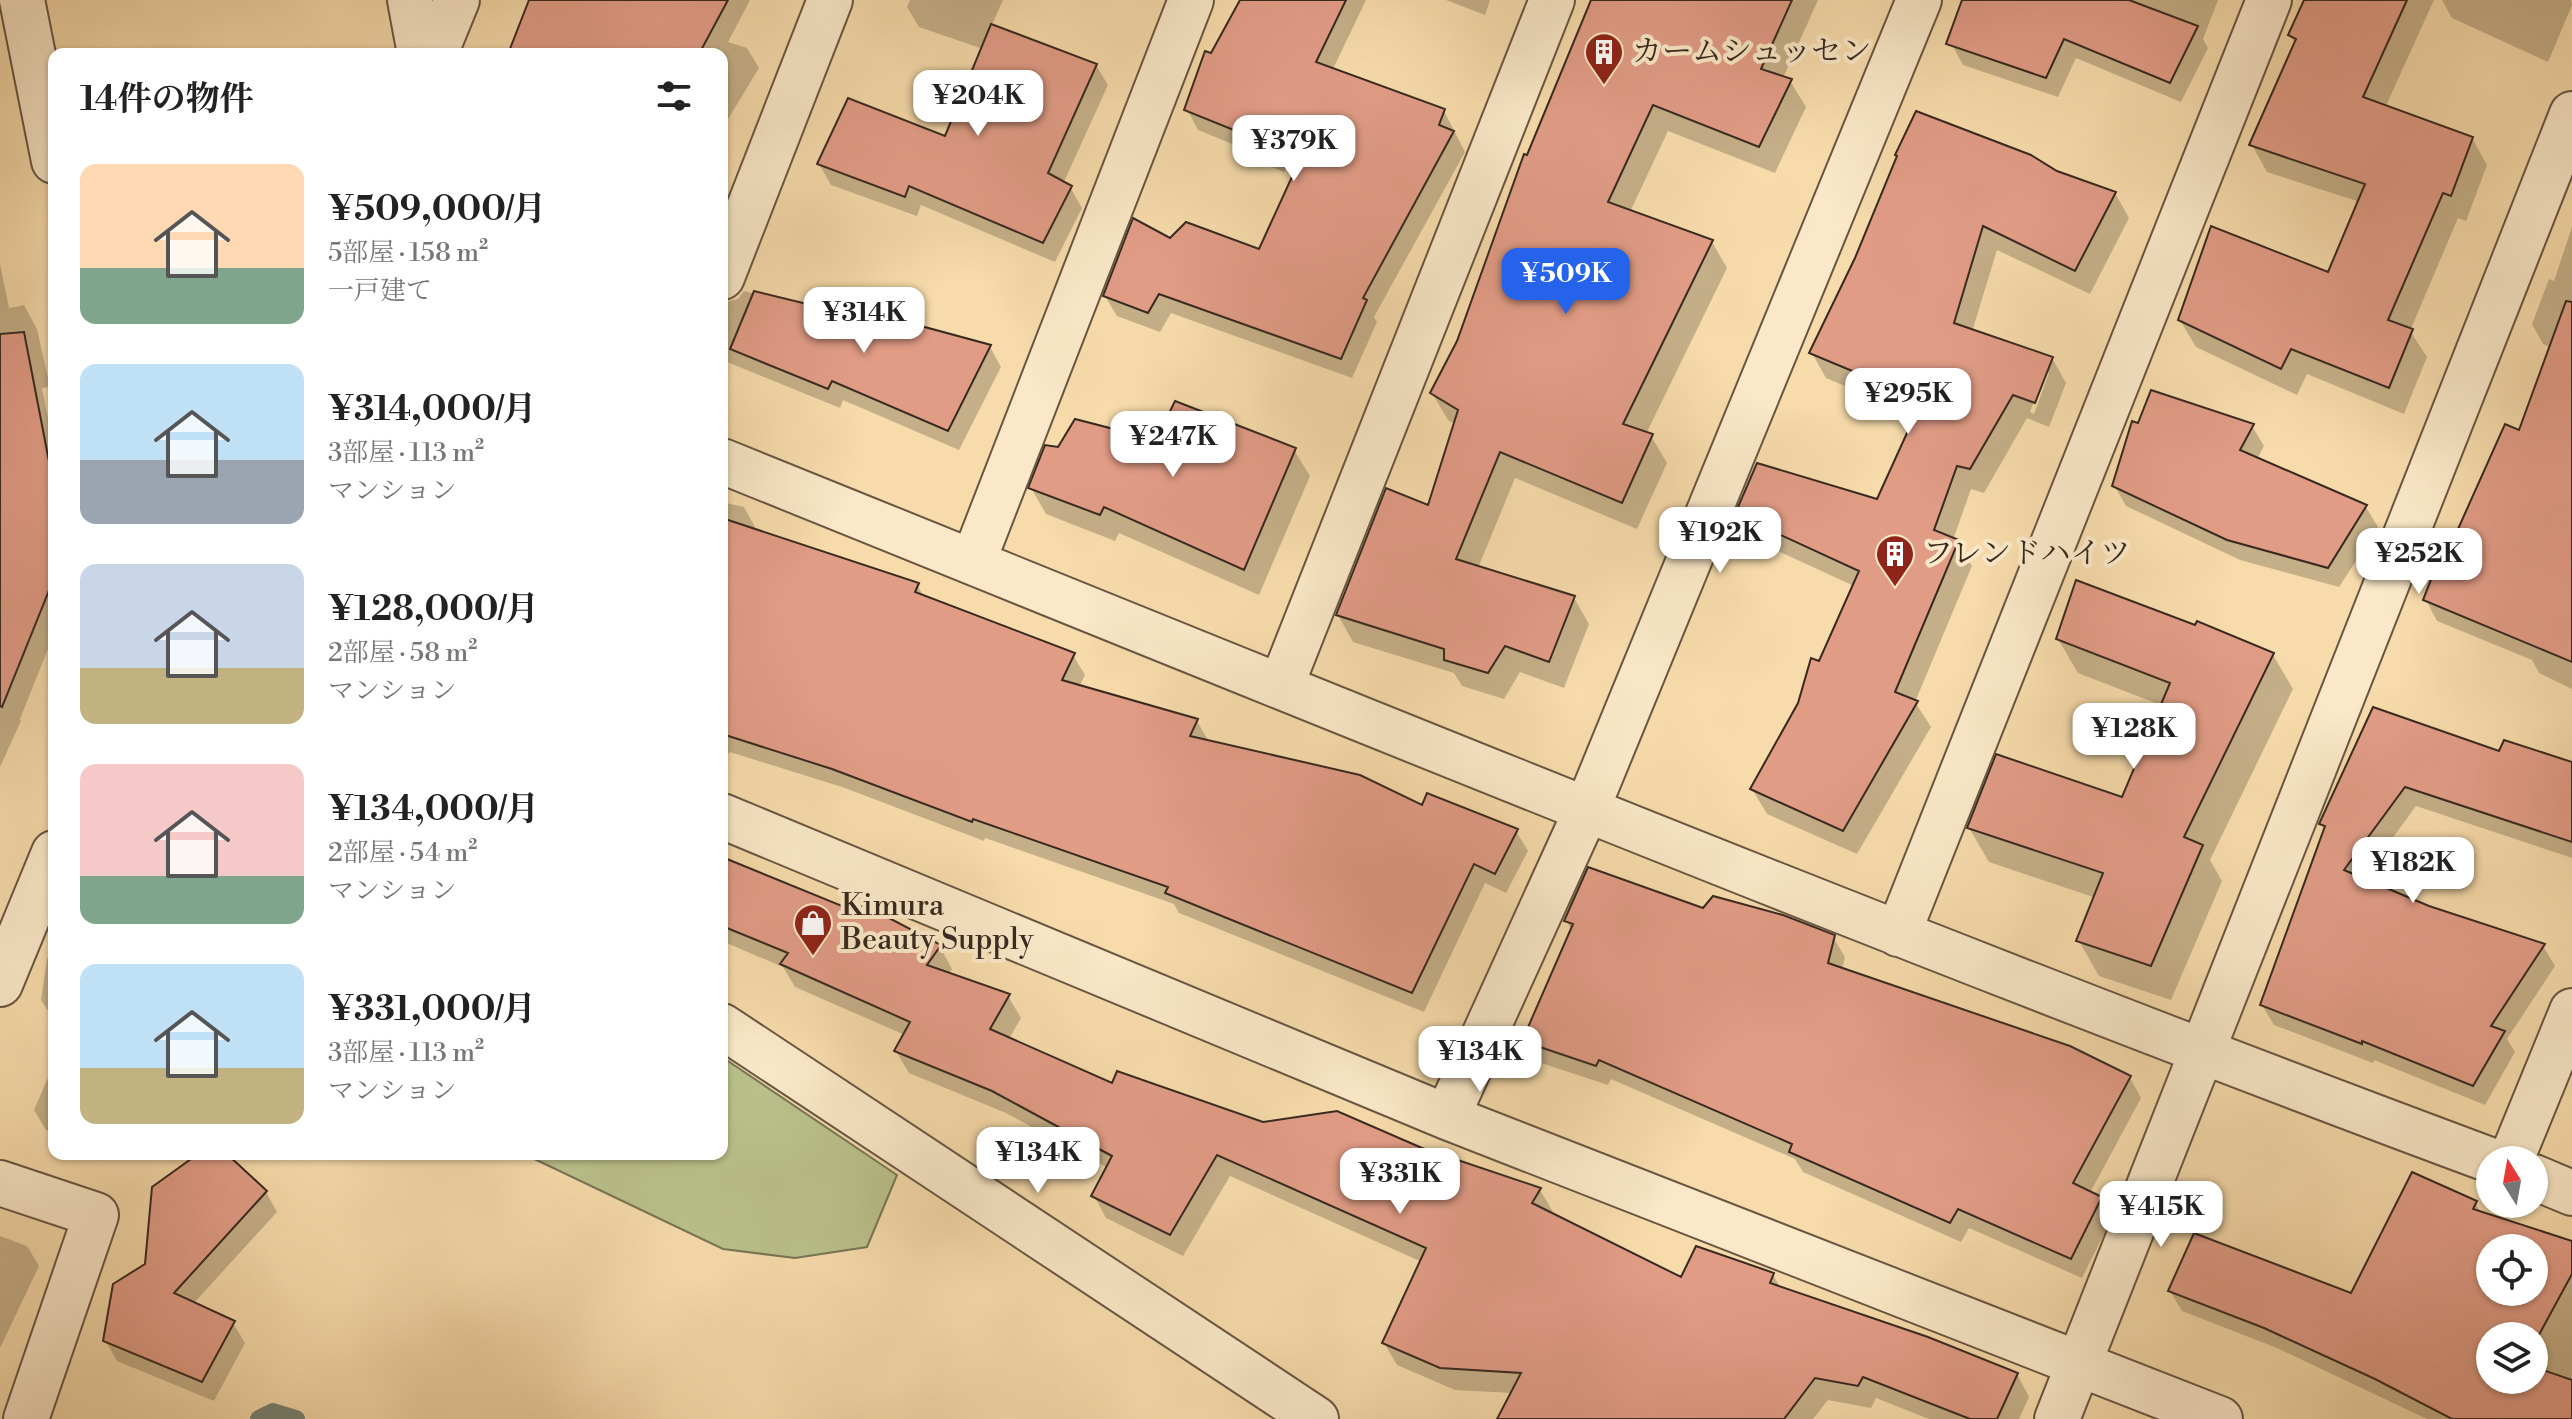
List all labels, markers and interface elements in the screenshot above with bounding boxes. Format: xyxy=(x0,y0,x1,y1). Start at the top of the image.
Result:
building icon: カームシュッセン xyxy=(1583,31,1625,86)
place label: カームシュッセン xyxy=(1632,33,1871,71)
pin: ¥204K xyxy=(922,70,1034,138)
icon: filters xyxy=(652,74,696,118)
text: 14件の物件 xyxy=(80,79,254,121)
text: ¥204K xyxy=(931,80,1025,112)
pin: ¥379K xyxy=(1238,115,1350,183)
text: ¥379K xyxy=(1250,125,1338,157)
text: ¥509,000/月 xyxy=(328,189,546,231)
icon: home xyxy=(144,196,240,292)
text: 5部屋 · 158 m² xyxy=(328,237,488,269)
pin: ¥509K xyxy=(1510,248,1622,316)
text: ¥509K xyxy=(1520,258,1612,290)
text: 一戸建て xyxy=(328,275,432,307)
pin: ¥314K xyxy=(808,287,920,355)
text: ¥314K xyxy=(822,297,906,329)
pin: ¥295K xyxy=(1852,368,1964,436)
text: ¥295K xyxy=(1863,378,1953,410)
text: ¥314,000/月 xyxy=(328,389,536,431)
icon: home xyxy=(144,396,240,492)
pin: ¥247K xyxy=(1117,411,1229,479)
text: ¥247K xyxy=(1128,421,1218,453)
text: 3部屋 · 113 m² xyxy=(328,437,484,469)
text: マンション xyxy=(328,475,457,507)
pin: ¥192K xyxy=(1664,507,1776,575)
text: ¥192K xyxy=(1677,517,1763,549)
pin: ¥252K xyxy=(2363,528,2475,596)
building icon: フレンドハイツ xyxy=(1874,533,1916,588)
place label: フレンドハイツ xyxy=(1923,535,2130,573)
text: ¥252K xyxy=(2374,538,2464,570)
text: ¥128,000/月 xyxy=(328,589,539,631)
icon: home xyxy=(144,596,240,692)
text: 2部屋 · 58 m² xyxy=(328,637,477,669)
text: マンション xyxy=(328,675,457,707)
pin: ¥128K xyxy=(2078,703,2190,771)
text: ¥128K xyxy=(2091,713,2177,745)
text: ¥134,000/月 xyxy=(328,789,539,831)
icon: home xyxy=(144,796,240,892)
text: 2部屋 · 54 m² xyxy=(328,837,477,869)
pin: ¥182K xyxy=(2357,837,2469,905)
text: ¥182K xyxy=(2370,847,2456,879)
text: マンション xyxy=(328,875,457,907)
place label: Kimura Beauty Supply xyxy=(840,887,1034,959)
shop icon: Kimura Beauty Supply xyxy=(792,902,834,957)
text: ¥331,000/月 xyxy=(328,989,536,1031)
icon: home xyxy=(144,996,240,1092)
pin: ¥134K xyxy=(1424,1026,1536,1094)
text: ¥134K xyxy=(1437,1036,1523,1068)
text: 3部屋 · 113 m² xyxy=(328,1037,484,1069)
text: マンション xyxy=(328,1075,457,1107)
pin: ¥134K xyxy=(982,1127,1094,1195)
text: ¥134K xyxy=(995,1137,1081,1169)
north arrow xyxy=(2476,1146,2548,1218)
map controls xyxy=(2476,1146,2548,1394)
pin: ¥331K xyxy=(1344,1148,1456,1216)
text: ¥331K xyxy=(1358,1158,1442,1190)
pin: ¥415K xyxy=(2105,1181,2217,1249)
text: ¥415K xyxy=(2118,1191,2204,1223)
button: locate xyxy=(2476,1234,2548,1306)
button: layers xyxy=(2476,1322,2548,1394)

